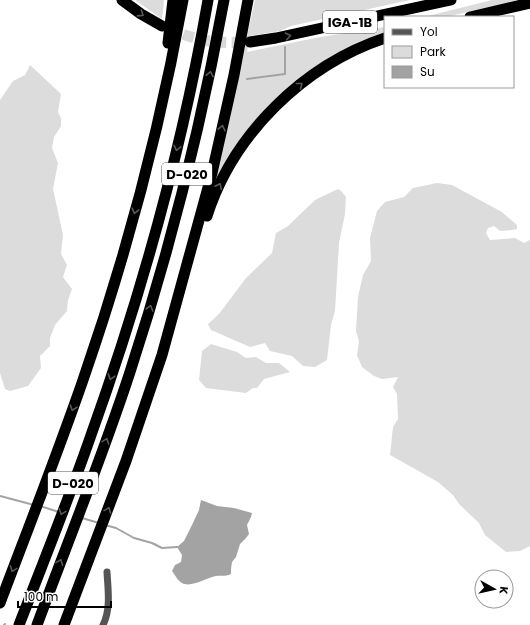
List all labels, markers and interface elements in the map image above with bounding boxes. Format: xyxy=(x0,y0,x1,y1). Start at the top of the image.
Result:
one-way arrow xyxy=(137,9,144,16)
road number: IGA-1B xyxy=(323,11,377,33)
legend xyxy=(384,16,514,88)
text: Yol xyxy=(420,23,438,40)
one-way arrow xyxy=(285,32,291,40)
text: Park xyxy=(420,43,447,60)
text: Su xyxy=(420,63,435,80)
one-way arrow xyxy=(205,71,213,77)
one-way arrow xyxy=(295,83,302,90)
one-way arrow xyxy=(218,125,226,131)
one-way arrow xyxy=(173,145,181,151)
road number: D-020 xyxy=(162,163,212,185)
one-way arrow xyxy=(215,182,222,190)
one-way arrow xyxy=(131,207,140,214)
one-way arrow xyxy=(145,305,154,312)
one-way arrow xyxy=(107,373,116,380)
one-way arrow xyxy=(70,404,78,411)
one-way arrow xyxy=(102,437,110,444)
road number: D-020 xyxy=(48,472,98,494)
one-way arrow xyxy=(103,507,111,514)
one-way arrow xyxy=(59,509,67,516)
one-way arrow xyxy=(56,559,64,566)
one-way arrow xyxy=(9,565,17,572)
north arrow xyxy=(474,569,514,609)
scale bar xyxy=(18,583,111,609)
text: K xyxy=(495,585,512,596)
text: 100 m xyxy=(24,588,58,605)

